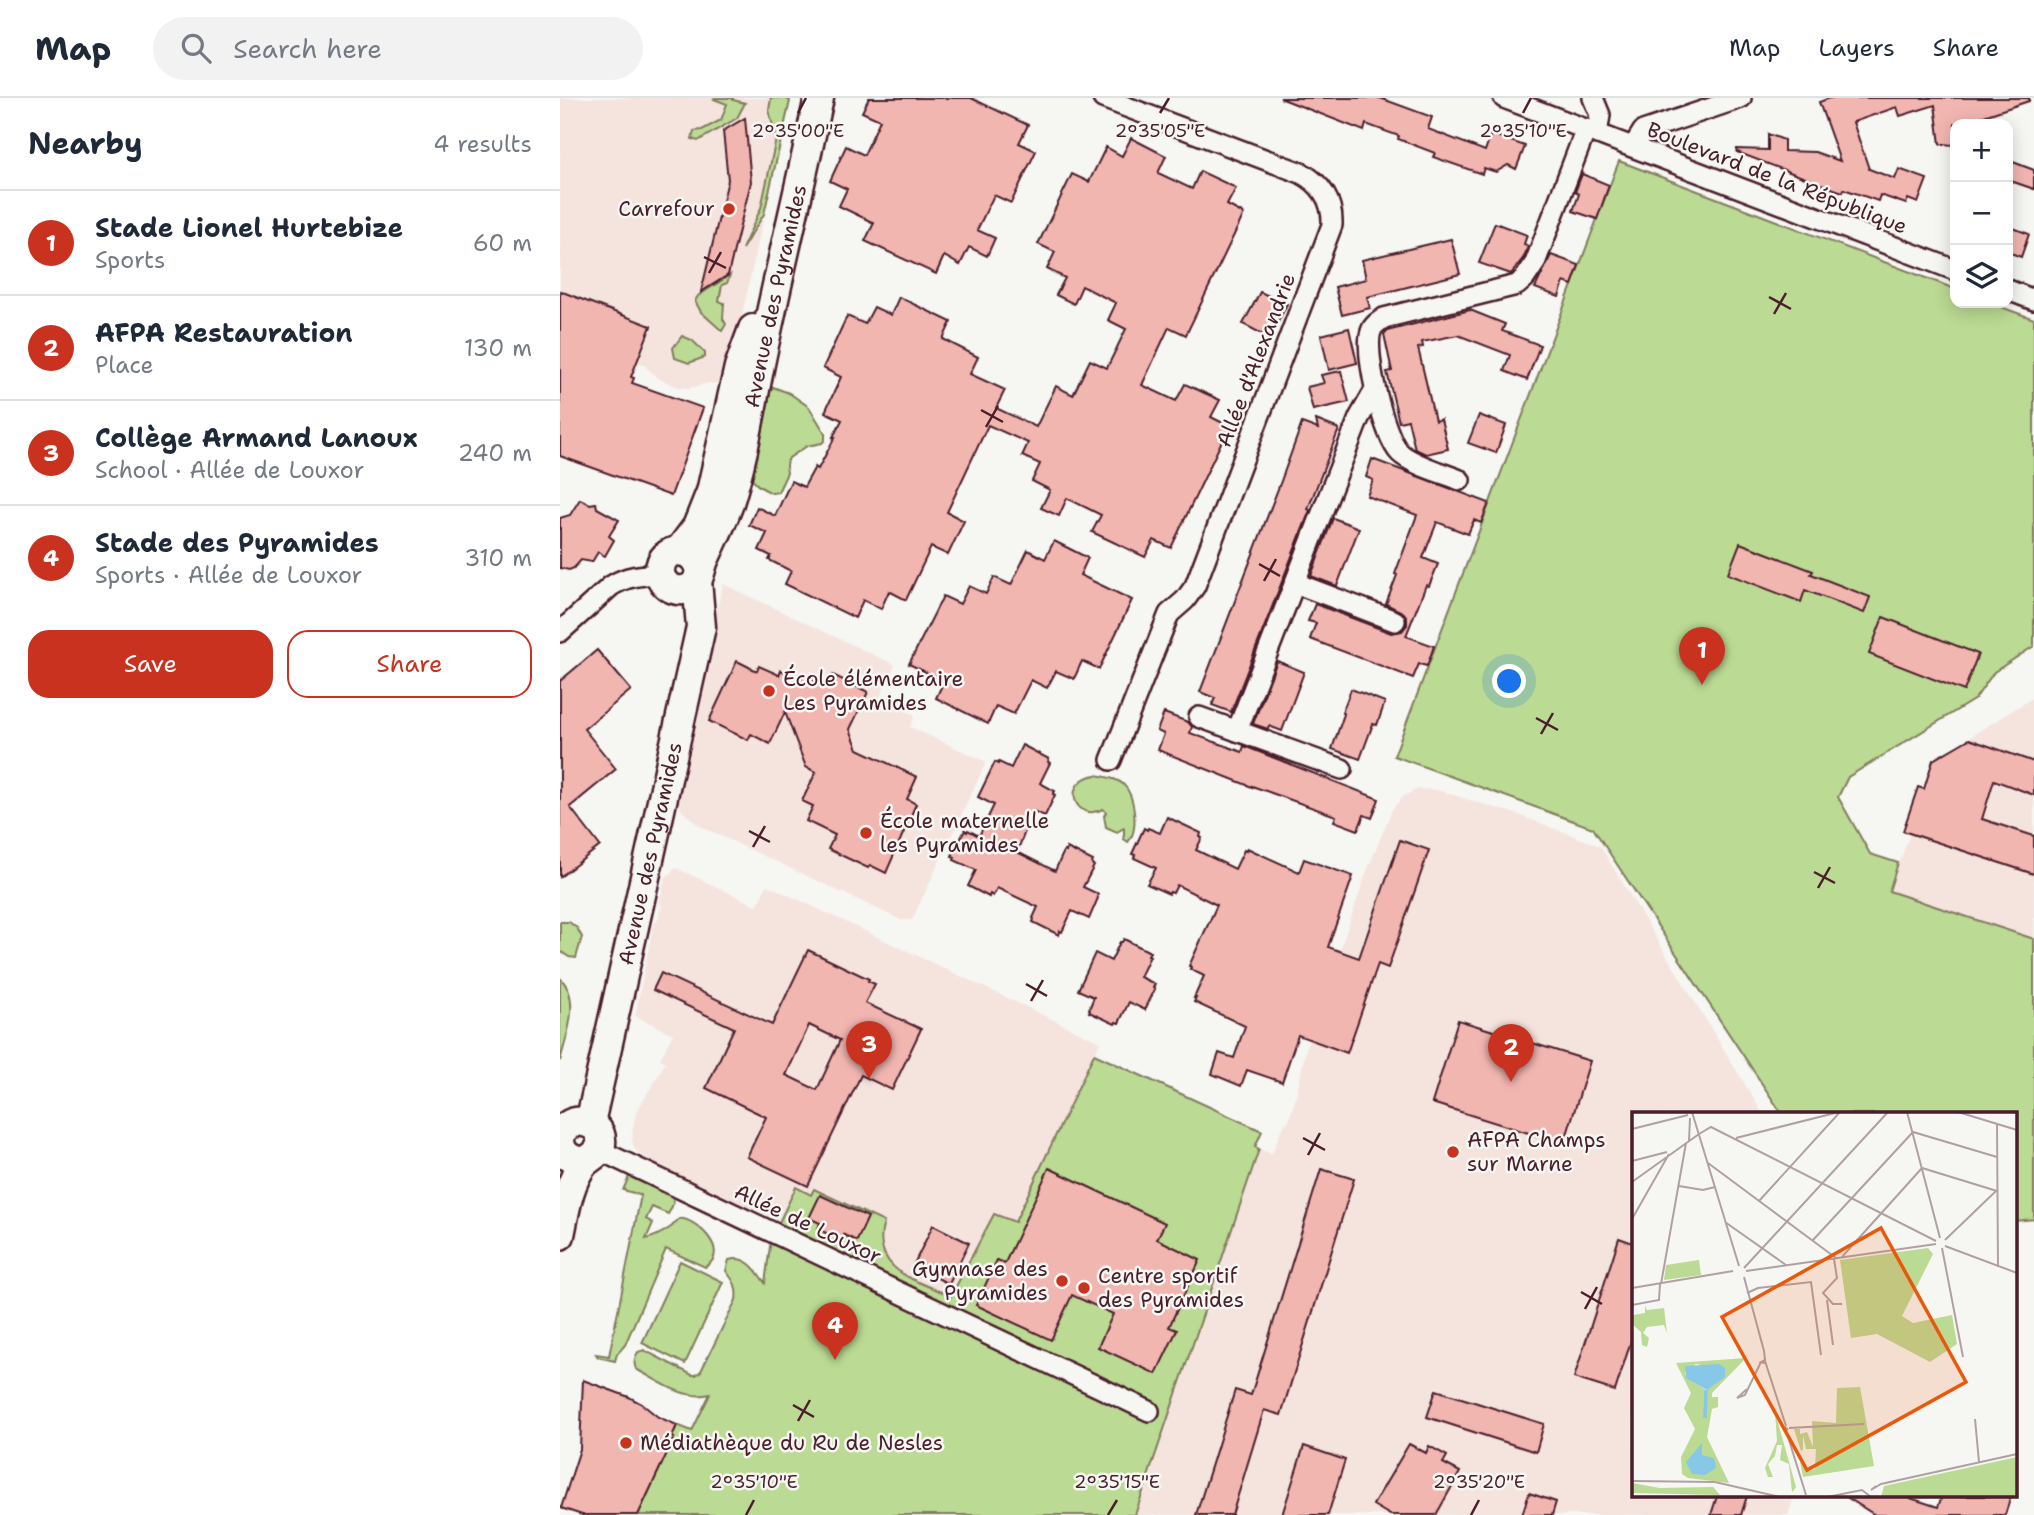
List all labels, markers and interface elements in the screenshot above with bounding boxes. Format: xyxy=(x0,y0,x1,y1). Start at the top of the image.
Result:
search box xyxy=(153,17,643,80)
text: Map xyxy=(35,26,111,71)
icon: search xyxy=(177,29,215,67)
text: Search here xyxy=(233,31,382,66)
text: Map xyxy=(1729,32,1780,64)
text: Layers xyxy=(1818,32,1895,64)
text: Share xyxy=(1933,32,1999,64)
street label: Boulevard de la République xyxy=(1643,115,1911,241)
text: 2°35'00"E xyxy=(752,119,844,143)
text: 2°35'05"E xyxy=(1115,119,1205,143)
text: 2°35'10"E xyxy=(1479,119,1567,143)
map controls xyxy=(1950,119,2013,308)
button: + xyxy=(1950,119,2013,182)
text: Nearby xyxy=(28,123,143,164)
text: 4 results xyxy=(433,129,532,159)
street label: Avenue des Pyramides xyxy=(738,182,813,410)
button: − xyxy=(1950,182,2013,245)
place label: Carrefour xyxy=(618,195,715,223)
marker: Carrefour xyxy=(721,201,737,217)
text: Stade Lionel Hurtebize xyxy=(95,210,403,245)
text: 1 xyxy=(46,228,56,258)
text: 60 m xyxy=(473,228,532,258)
text: Sports xyxy=(95,245,166,275)
button: layers xyxy=(1950,245,2013,308)
street label: Allée d'Alexandrie xyxy=(1210,269,1302,451)
text: AFPA Restauration xyxy=(95,315,353,350)
text: 2 xyxy=(43,333,59,363)
text: 130 m xyxy=(464,333,532,363)
text: Place xyxy=(95,350,154,380)
text: Collège Armand Lanoux xyxy=(95,420,418,455)
text: 3 xyxy=(43,438,59,468)
text: 240 m xyxy=(458,438,532,468)
text: School · Allée de Louxor xyxy=(95,455,364,485)
text: Stade des Pyramides xyxy=(95,525,379,560)
text: 4 xyxy=(43,543,59,573)
text: 310 m xyxy=(464,543,532,573)
text: Sports · Allée de Louxor xyxy=(95,560,362,590)
pin: 1 xyxy=(1679,627,1725,685)
button: Save xyxy=(28,630,273,698)
button: Share xyxy=(287,630,532,698)
place label: École élémentaire Les Pyramides xyxy=(783,664,963,717)
your location xyxy=(1492,664,1526,698)
marker: École élémentaire Les Pyramides xyxy=(761,683,777,699)
street label: Avenue des Pyramides xyxy=(612,740,689,968)
place label: École maternelle les Pyramides xyxy=(880,806,1049,859)
marker: École maternelle les Pyramides xyxy=(858,825,874,841)
pin: 3 xyxy=(846,1021,892,1079)
pin: 2 xyxy=(1488,1024,1534,1082)
inset map xyxy=(1632,1112,2016,1498)
place label: AFPA Champs sur Marne xyxy=(1467,1126,1606,1178)
marker: AFPA Champs sur Marne xyxy=(1445,1144,1461,1160)
street label: Allée de Louxor xyxy=(730,1178,886,1270)
place label: Gymnase des Pyramides xyxy=(912,1255,1048,1307)
place label: Centre sportif des Pyramides xyxy=(1098,1262,1244,1314)
marker: Gymnase des Pyramides xyxy=(1054,1273,1070,1289)
marker: Centre sportif des Pyramides xyxy=(1076,1280,1092,1296)
pin: 4 xyxy=(812,1302,858,1360)
place label: Médiathèque du Ru de Nesles xyxy=(640,1429,943,1457)
marker: Médiathèque du Ru de Nesles xyxy=(618,1435,634,1451)
text: 2°35'10"E xyxy=(710,1470,798,1494)
text: 2°35'15"E xyxy=(1074,1470,1160,1494)
text: 2°35'20"E xyxy=(1433,1470,1525,1494)

